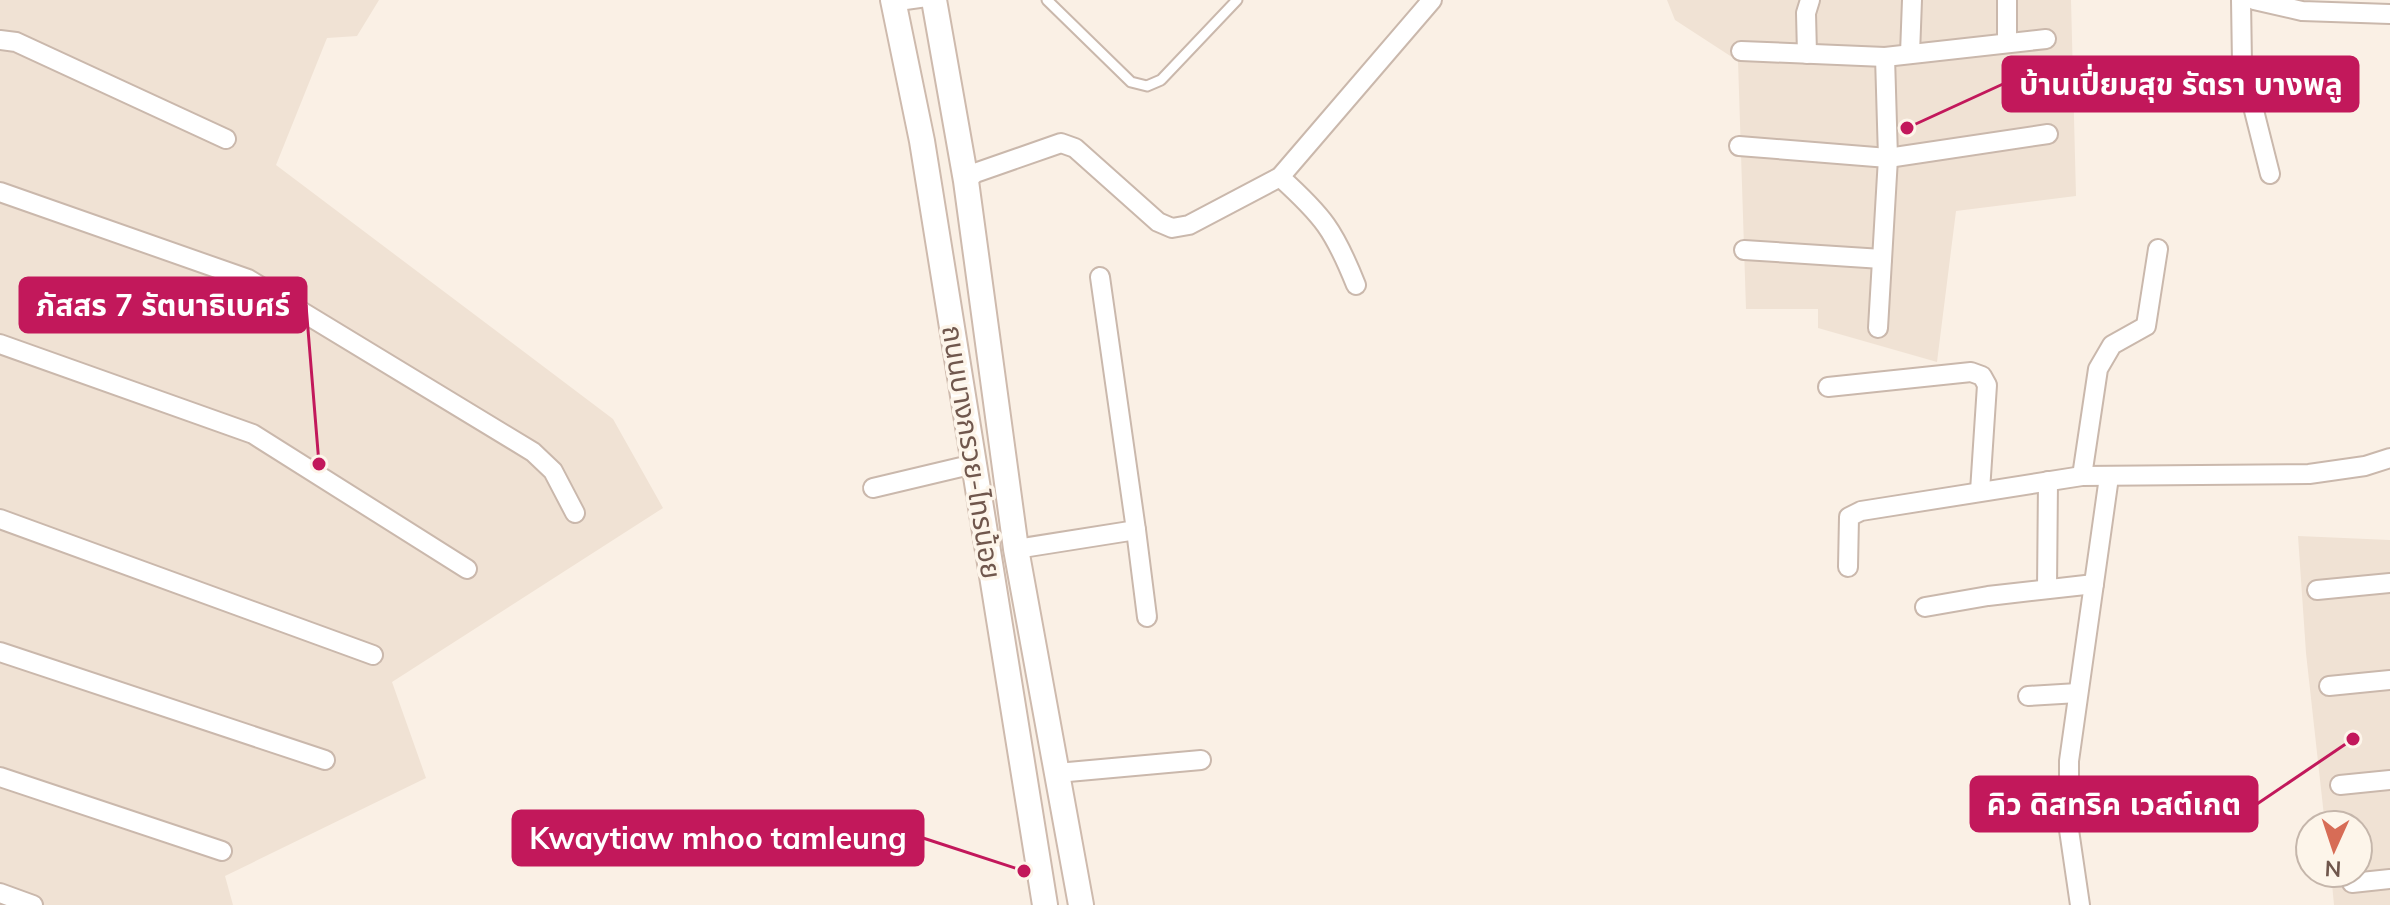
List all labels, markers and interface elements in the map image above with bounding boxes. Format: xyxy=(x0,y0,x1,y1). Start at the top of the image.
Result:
callout: บ้านเปี่ยมสุข รัตรา บางพลู xyxy=(2003,57,2358,111)
text: บ้านเปี่ยมสุข รัตรา บางพลู xyxy=(2019,63,2343,103)
callout: ภัสสร 7 รัตนาธิเบศร์ xyxy=(20,278,306,332)
text: ภัสสร 7 รัตนาธิเบศร์ xyxy=(36,286,290,324)
street label: ถนนบางกรวย-ไทรน้อย xyxy=(935,323,1010,581)
callout: คิว ดิสทริค เวสต์เกต xyxy=(1971,777,2257,831)
text: คิว ดิสทริค เวสต์เกต xyxy=(1987,785,2241,823)
north arrow xyxy=(2294,809,2374,889)
callout: Kwaytiaw mhoo tamleung xyxy=(513,811,923,865)
text: Kwaytiaw mhoo tamleung xyxy=(529,819,907,857)
text: N xyxy=(2324,855,2342,883)

